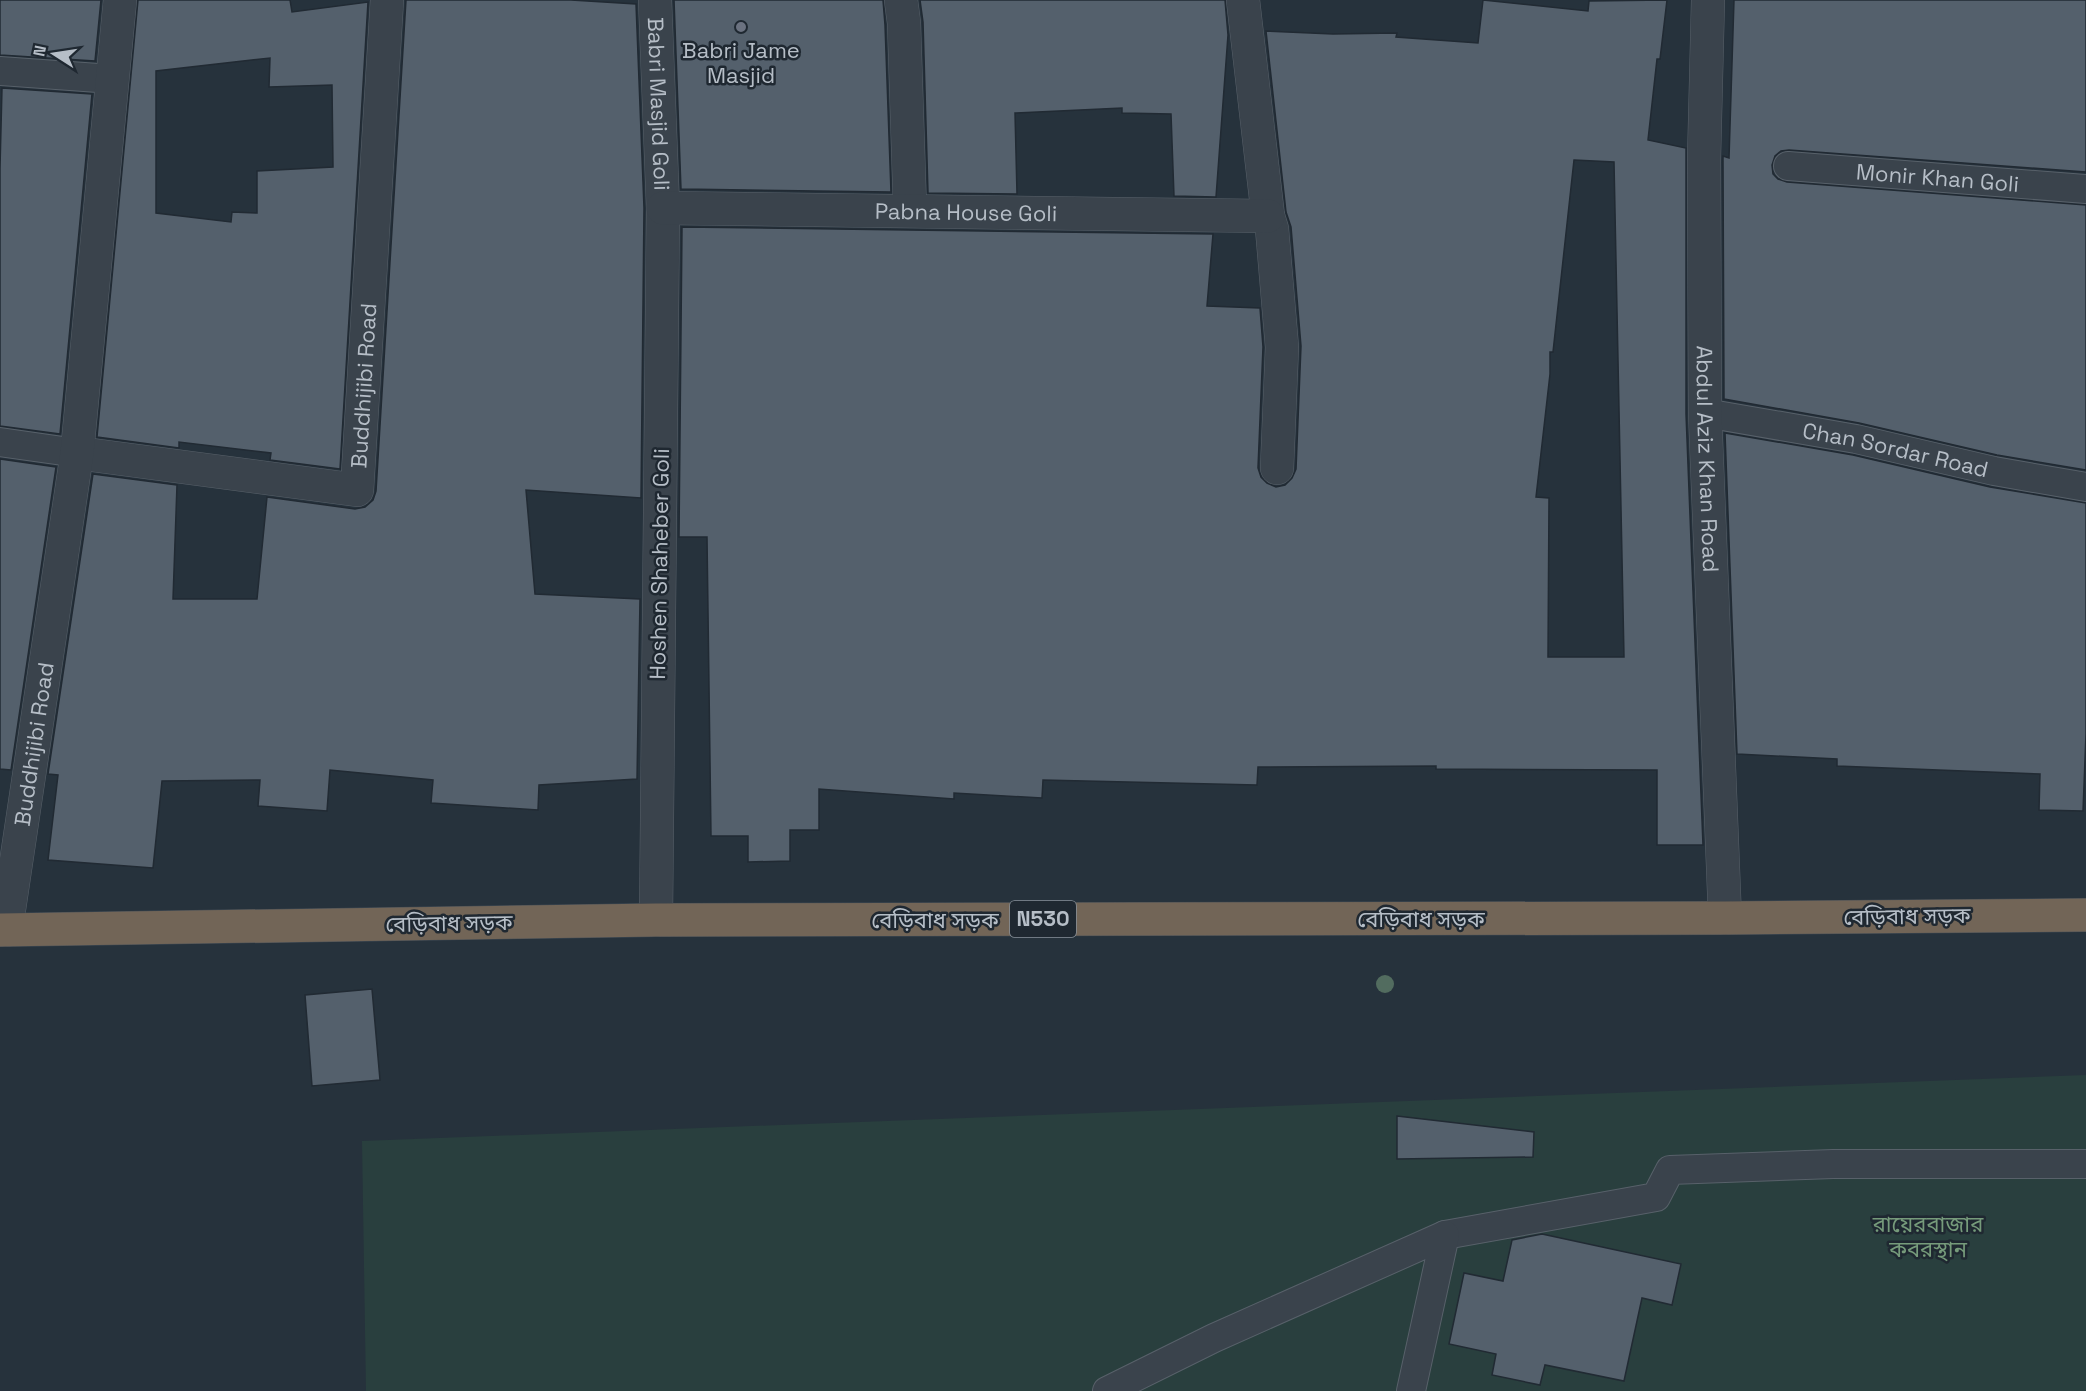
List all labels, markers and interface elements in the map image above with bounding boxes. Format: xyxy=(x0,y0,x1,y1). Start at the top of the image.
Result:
street label: Babri Masjid Goli xyxy=(642,17,676,191)
marker: Babri Jame Masjid xyxy=(734,20,748,34)
north arrow xyxy=(24,24,84,84)
place label: Babri Jame Masjid xyxy=(682,36,800,89)
text: N xyxy=(28,44,51,58)
street label: Monir Khan Goli xyxy=(1855,157,2020,198)
street label: Pabna House Goli xyxy=(875,197,1057,227)
street label: Buddhijibi Road xyxy=(344,302,382,469)
street label: Abdul Aziz Khan Road xyxy=(1691,345,1725,573)
street label: Chan Sordar Road xyxy=(1801,416,1991,483)
street label: Hoshen Shaheber Goli xyxy=(643,448,675,680)
street label: Buddhijibi Road xyxy=(8,660,60,828)
road number: N530 xyxy=(1010,901,1076,937)
street label: বেড়িবাধ সড়ক xyxy=(1843,901,1971,931)
street label: বেড়িবাধ সড়ক xyxy=(1357,905,1485,933)
street label: বেড়িবাধ সড়ক xyxy=(871,906,999,934)
street label: বেড়িবাধ সড়ক xyxy=(385,908,513,938)
park label: রায়েরবাজার কবরস্থান xyxy=(1872,1210,1984,1263)

